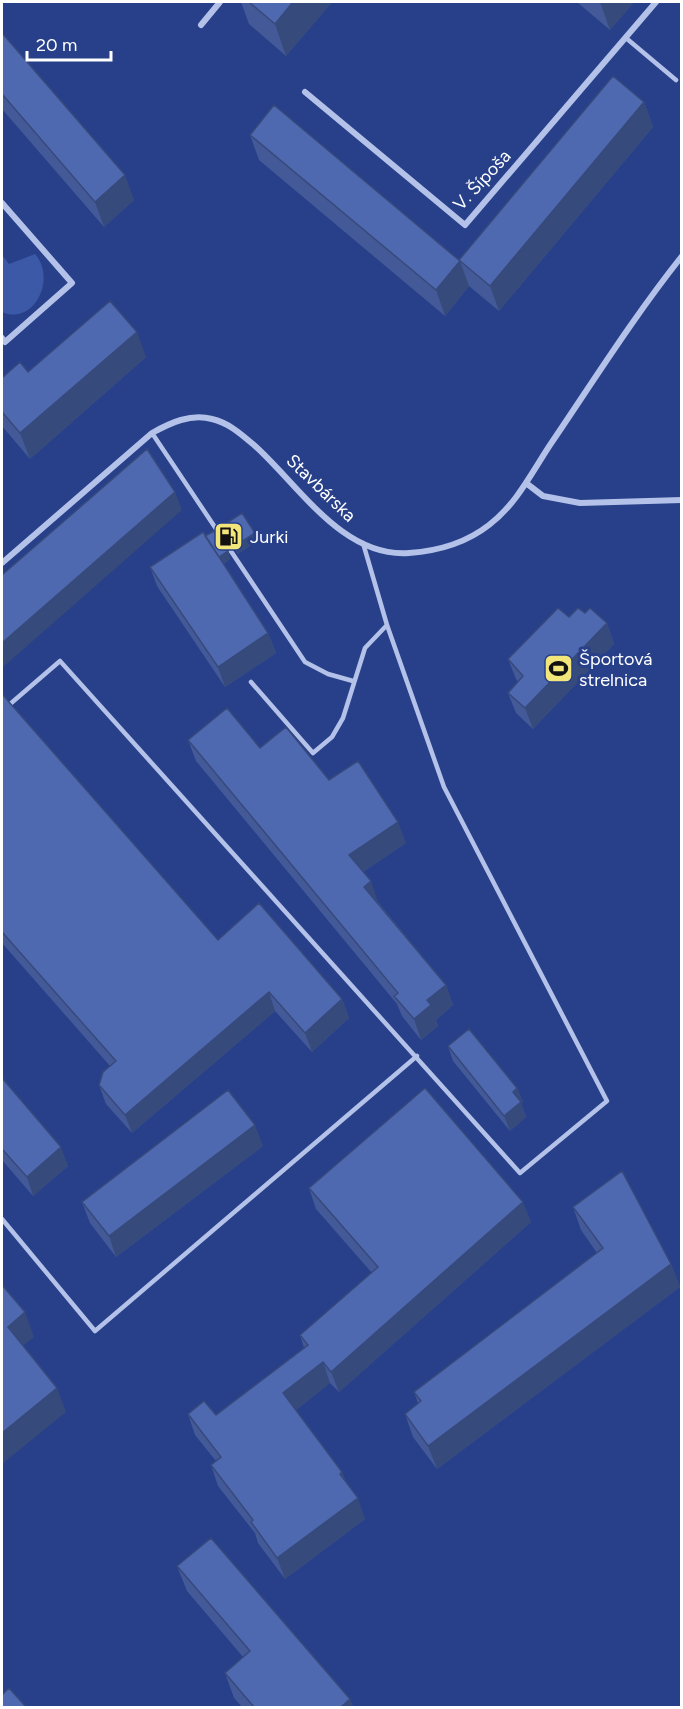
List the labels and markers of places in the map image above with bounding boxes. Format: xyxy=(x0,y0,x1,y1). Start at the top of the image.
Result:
fuel station icon: Jurki xyxy=(213,521,245,553)
place label: Jurki xyxy=(250,526,288,548)
place label: Športová strelnica xyxy=(579,648,653,691)
sports icon: Športová strelnica xyxy=(542,653,574,685)

